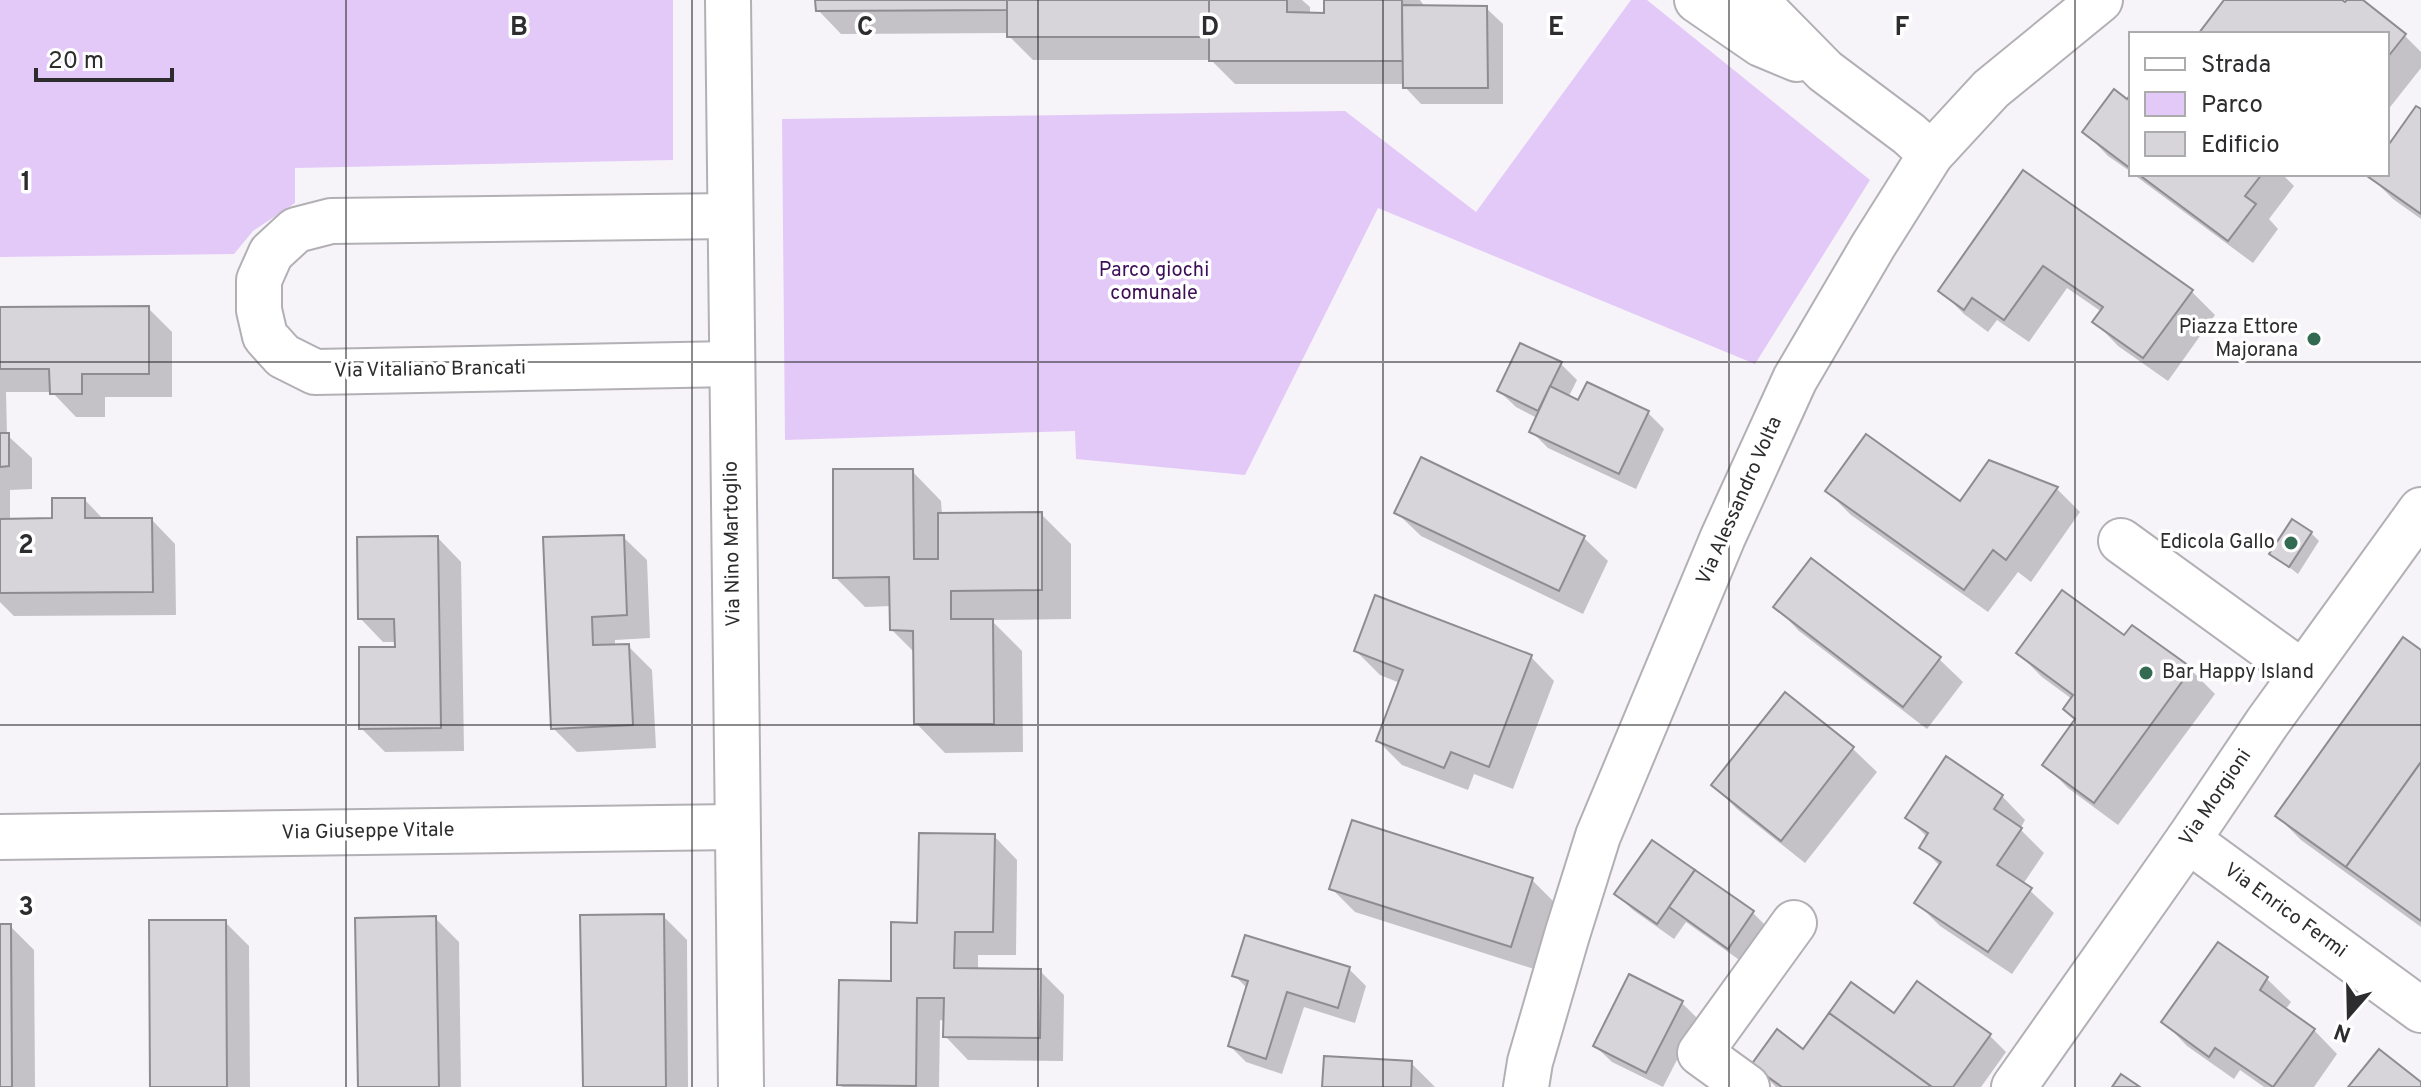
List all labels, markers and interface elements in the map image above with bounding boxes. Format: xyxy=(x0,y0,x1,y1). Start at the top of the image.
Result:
text: B xyxy=(510,12,528,45)
text: C xyxy=(857,12,873,45)
text: D xyxy=(1201,12,1219,45)
text: E xyxy=(1548,12,1564,45)
text: F xyxy=(1895,12,1910,45)
scale bar xyxy=(36,32,172,82)
legend xyxy=(2129,32,2389,176)
text: 20 m xyxy=(48,47,104,77)
text: Strada xyxy=(2201,51,2271,81)
text: Parco xyxy=(2201,91,2263,121)
text: Edificio xyxy=(2201,131,2280,161)
text: 1 xyxy=(21,167,31,200)
park label: Parco giochi comunale xyxy=(1099,258,1209,307)
place label: Piazza Ettore Majorana xyxy=(2179,315,2298,364)
marker: Piazza Ettore Majorana xyxy=(2305,330,2323,348)
street label: Via Vitaliano Brancati xyxy=(334,355,526,385)
street label: Via Alessandro Volta xyxy=(1691,413,1789,589)
street label: Via Nino Martoglio xyxy=(719,461,747,627)
text: 2 xyxy=(18,530,34,563)
place label: Edicola Gallo xyxy=(2160,530,2275,556)
marker: Edicola Gallo xyxy=(2282,534,2300,552)
place label: Bar Happy Island xyxy=(2162,660,2314,686)
marker: Bar Happy Island xyxy=(2137,664,2155,682)
street label: Via Morgioni xyxy=(2174,744,2258,852)
street label: Via Giuseppe Vitale xyxy=(281,817,455,847)
street label: Via Enrico Fermi xyxy=(2218,858,2352,964)
text: 3 xyxy=(18,892,34,925)
north arrow xyxy=(2309,975,2389,1055)
text: N xyxy=(2331,1016,2355,1047)

